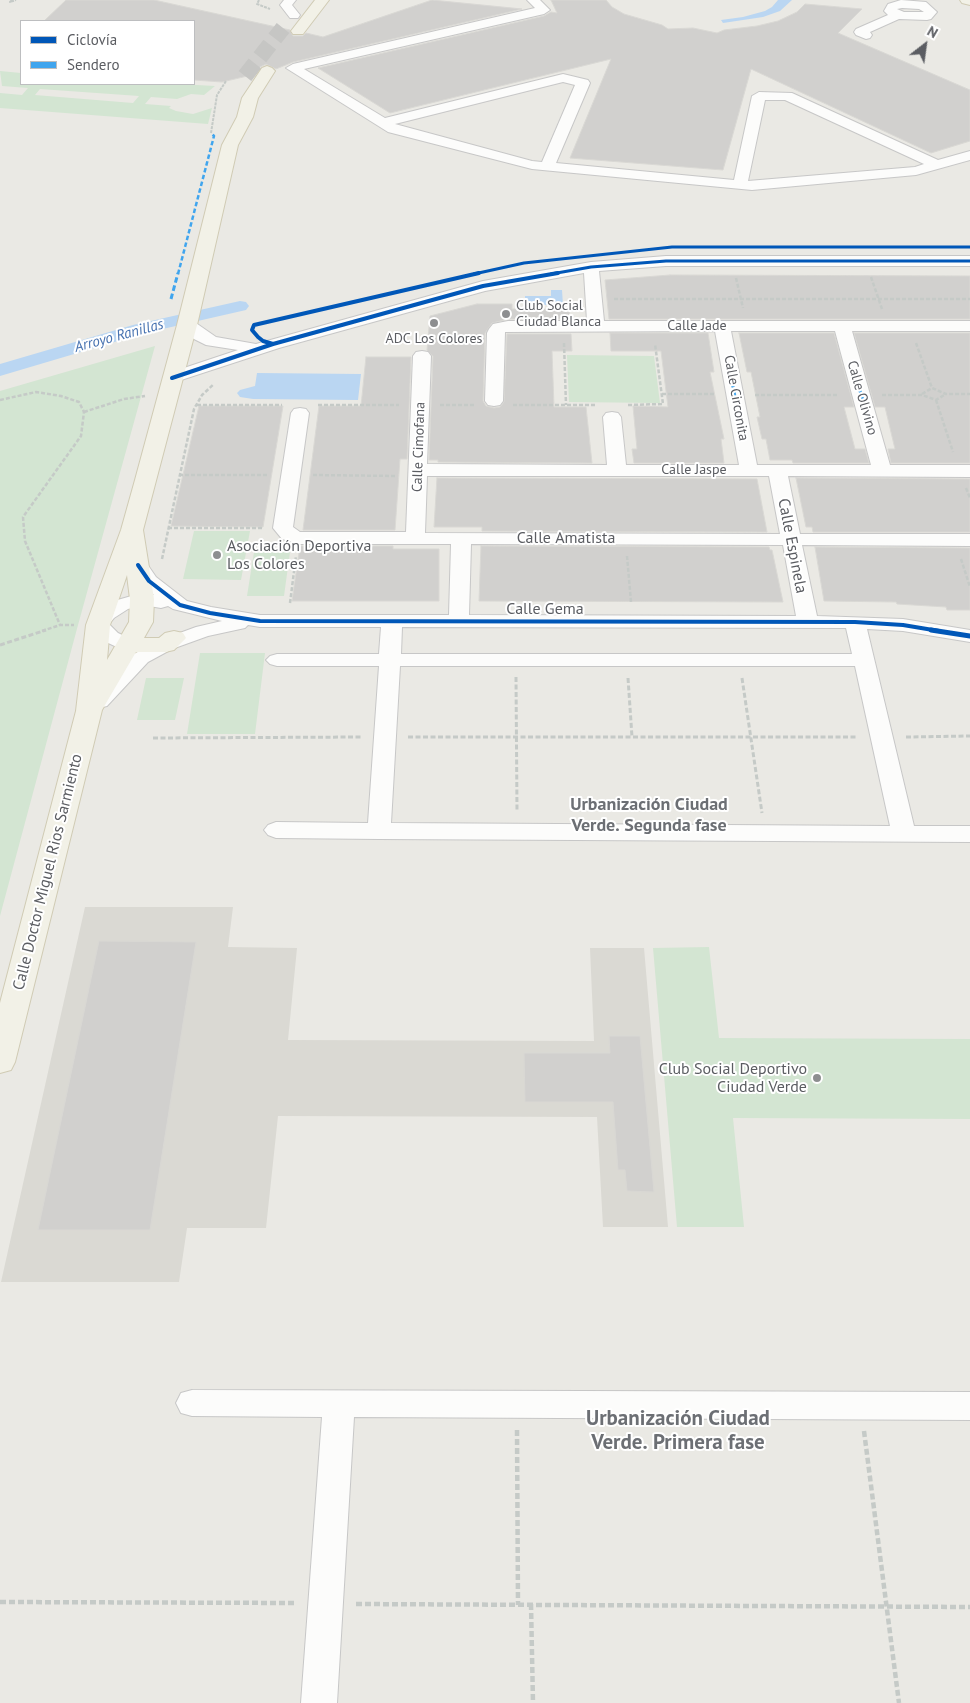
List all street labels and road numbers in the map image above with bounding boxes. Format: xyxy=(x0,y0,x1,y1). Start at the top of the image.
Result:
street label: Calle Jade xyxy=(667,318,727,334)
street label: Calle Circonita xyxy=(720,354,752,442)
street label: Calle Olivino xyxy=(843,359,881,437)
street label: Calle Cimofana xyxy=(409,402,429,492)
street label: Calle Jaspe xyxy=(661,462,727,478)
street label: Calle Espinela xyxy=(773,497,811,595)
street label: Calle Amatista xyxy=(517,528,615,548)
street label: Calle Gema xyxy=(506,599,584,619)
street label: Calle Doctor Miguel Rios Sarmiento xyxy=(9,752,87,992)

